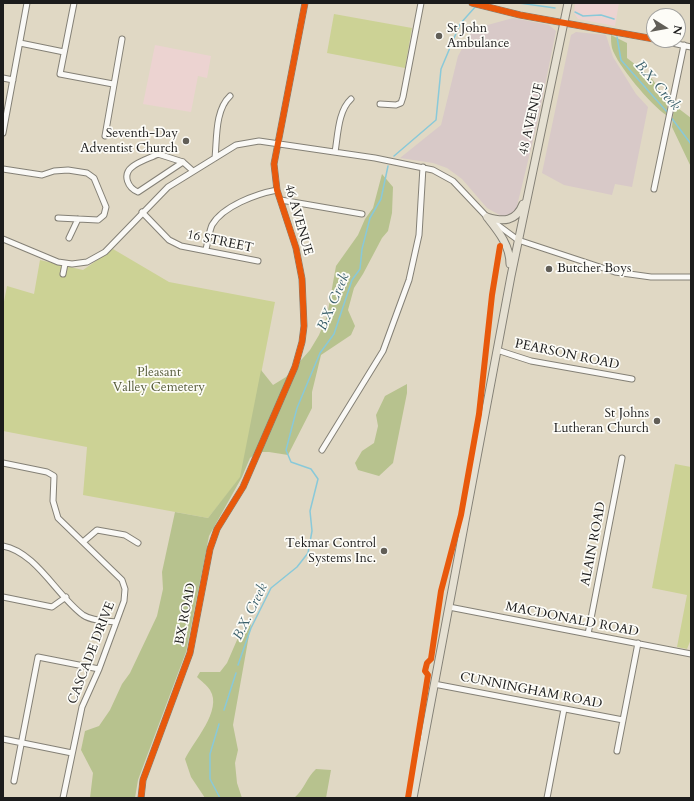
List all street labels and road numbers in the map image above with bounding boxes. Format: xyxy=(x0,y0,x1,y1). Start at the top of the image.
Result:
street label: 48 AVENUE xyxy=(516,82,548,156)
street label: 46 AVENUE xyxy=(280,183,316,257)
street label: 16 STREET xyxy=(185,227,255,257)
street label: PEARSON ROAD xyxy=(513,336,621,374)
street label: ALAIN ROAD xyxy=(578,501,610,587)
street label: BX ROAD xyxy=(172,582,200,646)
street label: MACDONALD ROAD xyxy=(504,599,640,641)
street label: CASCADE DRIVE xyxy=(65,600,119,706)
street label: CUNNINGHAM ROAD xyxy=(459,670,603,712)

